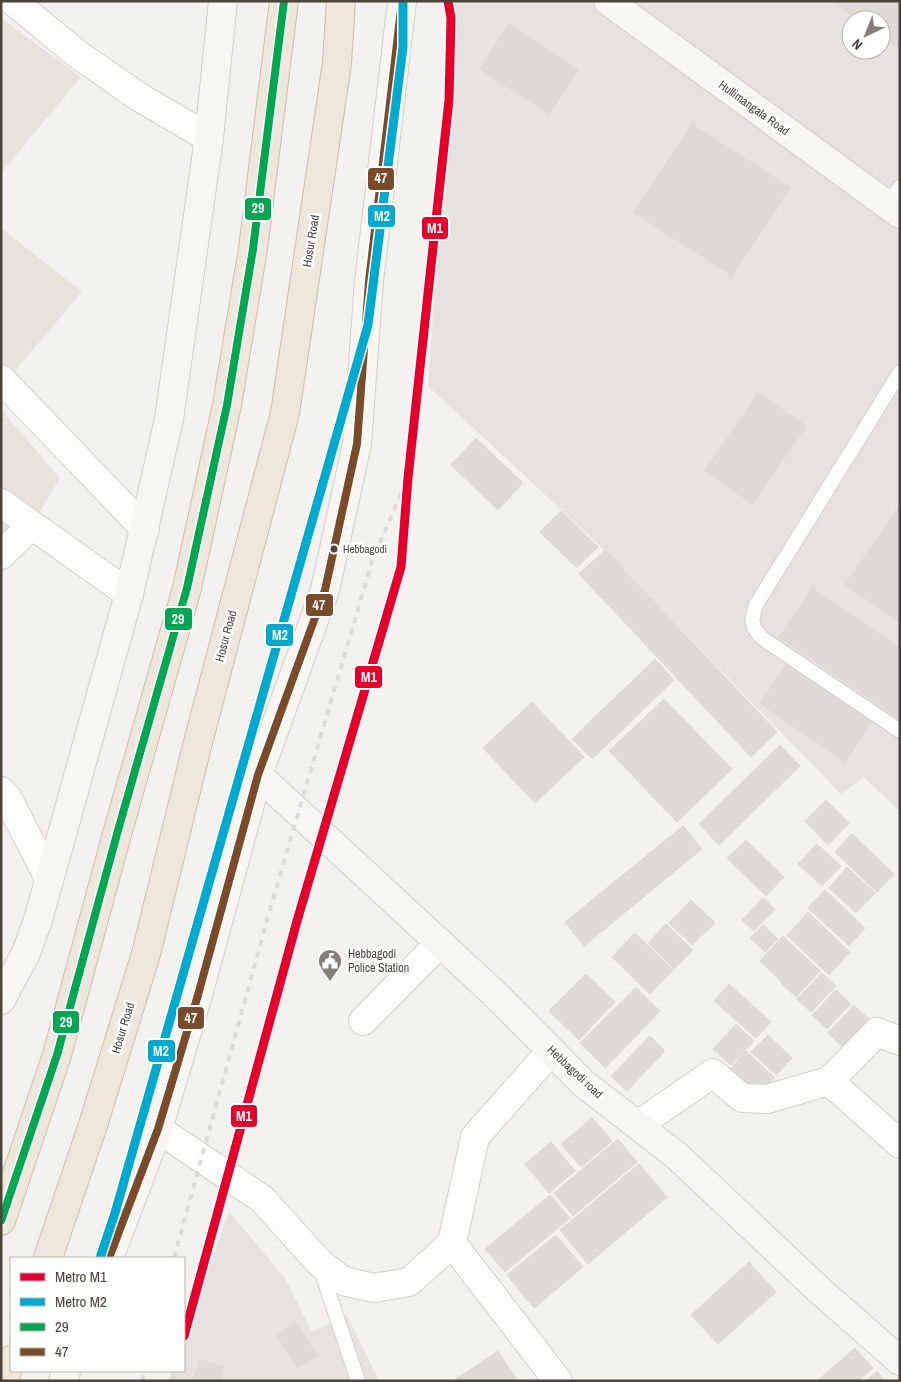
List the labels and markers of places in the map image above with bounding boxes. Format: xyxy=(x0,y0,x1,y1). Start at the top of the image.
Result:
place label: Hebbagodi xyxy=(343,542,387,556)
marker: Hebbagodi xyxy=(329,544,339,554)
place label: Hebbagodi Police Station xyxy=(348,946,409,976)
public building icon: Hebbagodi Police Station xyxy=(317,948,343,982)

